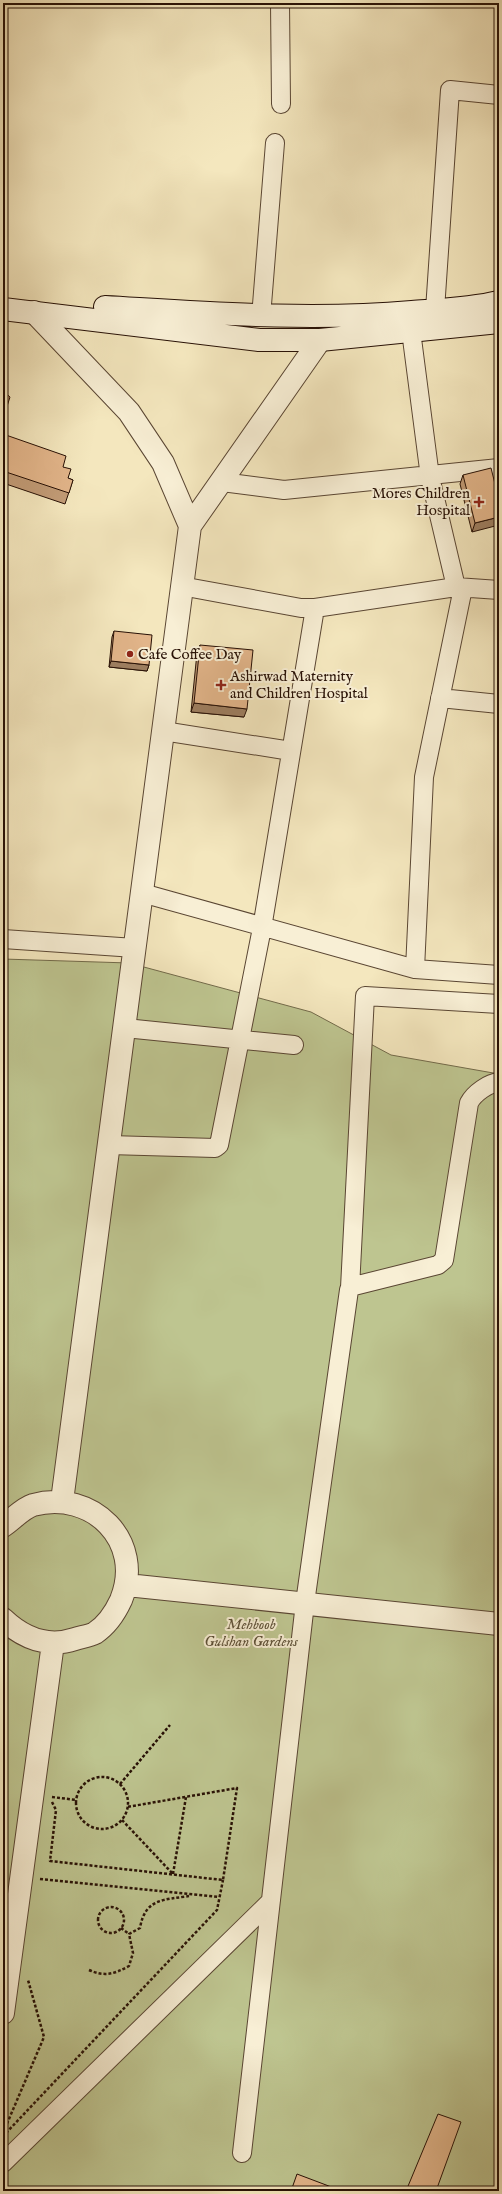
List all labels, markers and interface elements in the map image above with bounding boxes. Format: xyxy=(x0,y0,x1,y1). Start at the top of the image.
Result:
place label: Mores Children Hospital xyxy=(372,484,471,520)
marker: Mores Children Hospital xyxy=(473,496,485,508)
place label: Cafe Coffee Day xyxy=(138,645,242,664)
marker: Cafe Coffee Day xyxy=(125,649,135,659)
place label: Ashirwad Maternity and Children Hospital xyxy=(229,667,369,703)
marker: Ashirwad Maternity and Children Hospital xyxy=(215,679,227,691)
park label: Mehboob Gulshan Gardens xyxy=(204,1615,298,1651)

